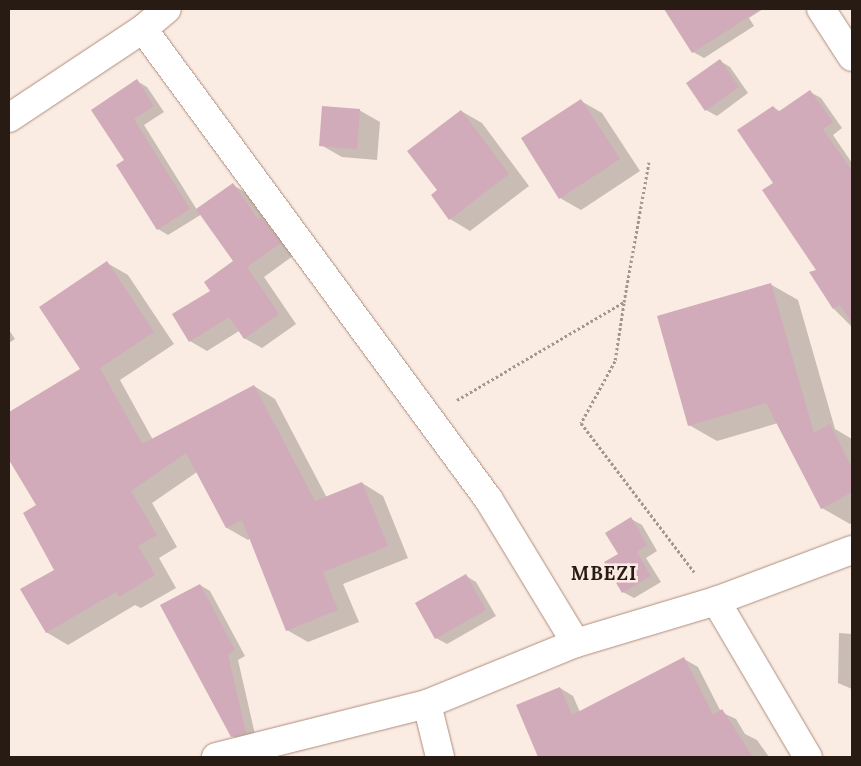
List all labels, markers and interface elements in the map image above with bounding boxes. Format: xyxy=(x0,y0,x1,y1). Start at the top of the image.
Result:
district label: MBEZI xyxy=(570,563,638,585)

